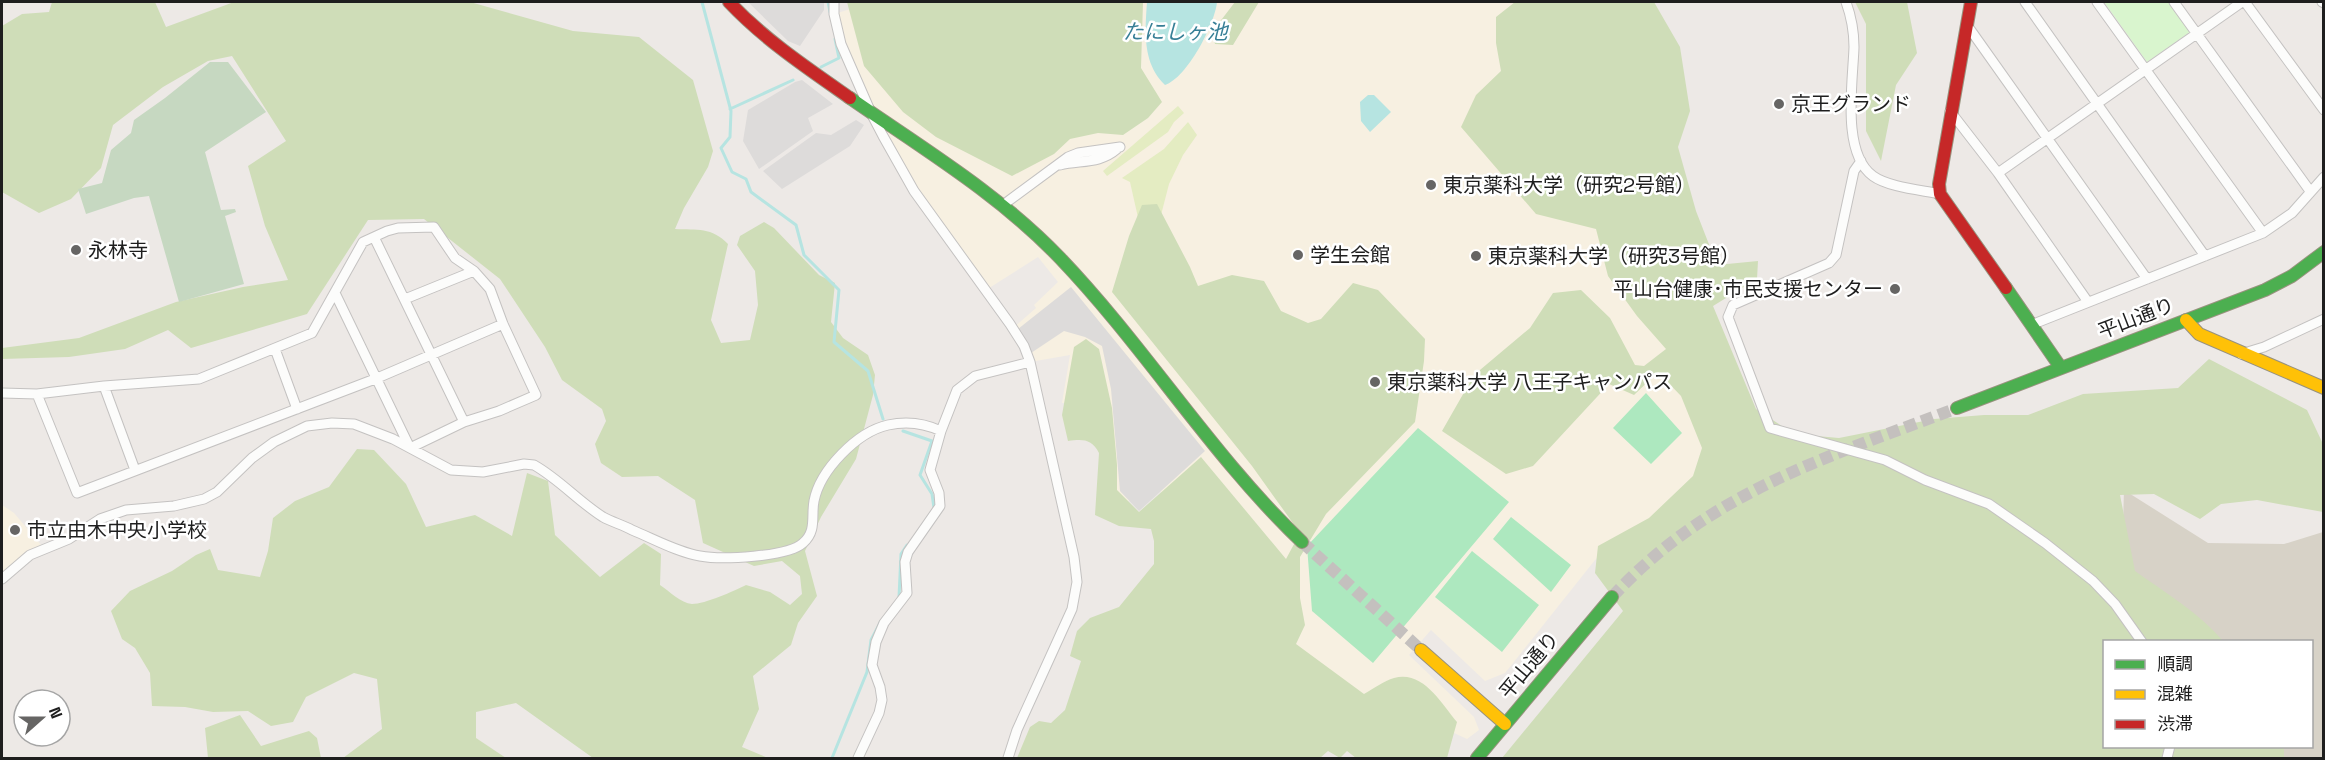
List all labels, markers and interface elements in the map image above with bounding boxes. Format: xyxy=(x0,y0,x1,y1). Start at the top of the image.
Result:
water label: たにしヶ池 xyxy=(1123,18,1229,45)
place label: 京王グランド xyxy=(1791,91,1911,117)
marker: 京王グランド xyxy=(1772,97,1786,111)
place label: 東京薬科大学（研究2号館） xyxy=(1443,172,1695,198)
marker: 東京薬科大学（研究2号館） xyxy=(1424,178,1438,192)
place label: 永林寺 xyxy=(88,237,148,263)
place label: 学生会館 xyxy=(1310,242,1390,268)
marker: 永林寺 xyxy=(69,243,83,257)
place label: 東京薬科大学（研究3号館） xyxy=(1488,243,1740,269)
marker: 学生会館 xyxy=(1291,248,1305,262)
marker: 東京薬科大学（研究3号館） xyxy=(1469,249,1483,263)
place label: 平山台健康･市民支援センター xyxy=(1613,276,1883,302)
marker: 平山台健康･市民支援センター xyxy=(1888,282,1902,296)
street label: 平山通り xyxy=(2094,292,2178,344)
place label: 東京薬科大学 八王子キャンパス xyxy=(1387,369,1672,395)
marker: 東京薬科大学 八王子キャンパス xyxy=(1368,375,1382,389)
place label: 市立由木中央小学校 xyxy=(27,517,207,543)
marker: 市立由木中央小学校 xyxy=(8,523,22,537)
street label: 平山通り xyxy=(1493,626,1565,704)
legend xyxy=(2103,640,2313,748)
text: 順調 xyxy=(2157,652,2193,675)
text: 混雑 xyxy=(2157,682,2193,705)
north arrow xyxy=(12,688,72,748)
text: N xyxy=(44,704,67,722)
text: 渋滞 xyxy=(2157,712,2193,735)

